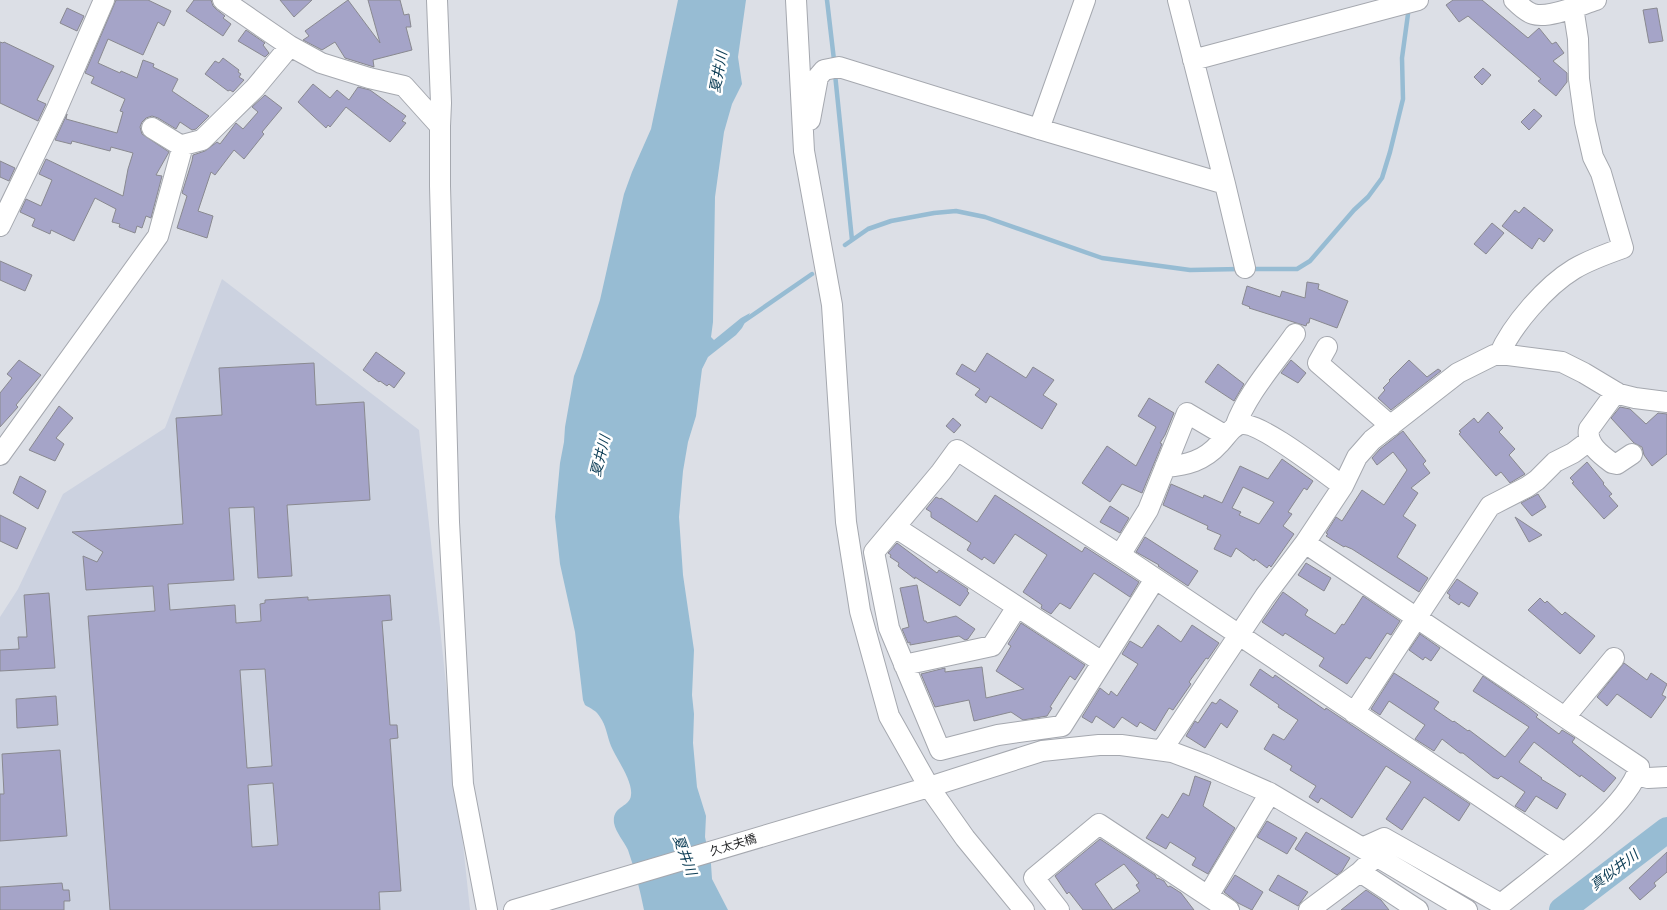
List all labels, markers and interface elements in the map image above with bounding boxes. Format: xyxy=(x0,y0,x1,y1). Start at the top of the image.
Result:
water label: 夏井川 xyxy=(705,48,731,94)
water label: 夏井川 xyxy=(586,432,614,479)
street label: 久太夫橋 xyxy=(708,830,758,859)
water label: 夏井川 xyxy=(669,832,701,880)
water label: 真似井川 xyxy=(1586,845,1643,894)

